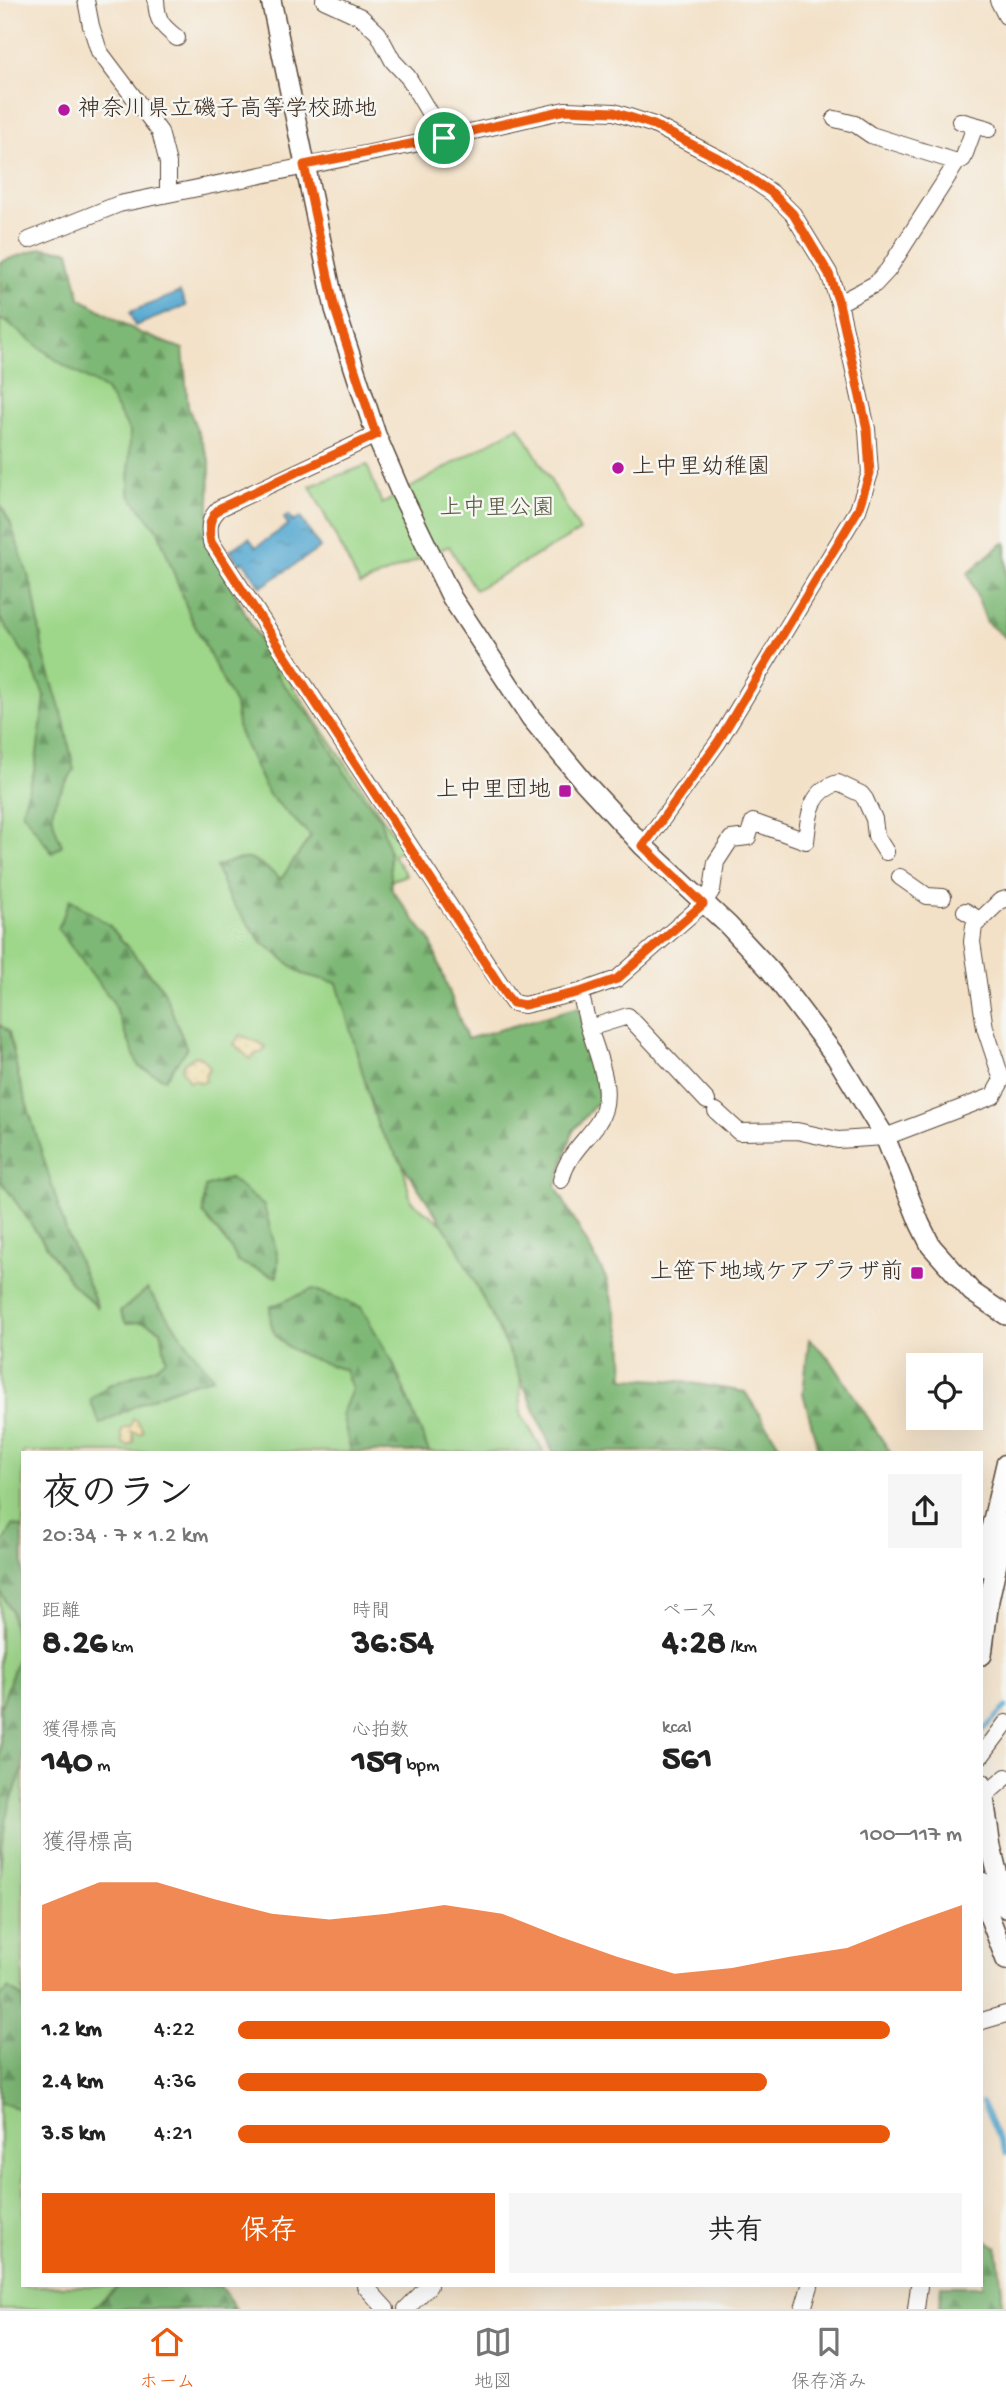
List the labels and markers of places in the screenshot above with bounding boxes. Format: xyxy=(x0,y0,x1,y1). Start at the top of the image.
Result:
place label: 神奈川県立磯子高等学校跡地 xyxy=(78,96,377,124)
marker: 神奈川県立磯子高等学校跡地 xyxy=(56,102,72,118)
pin xyxy=(414,108,474,168)
place label: 上中里幼稚園 xyxy=(632,454,770,482)
marker: 上中里幼稚園 xyxy=(610,460,626,476)
place label: 上中里団地 xyxy=(436,777,551,805)
marker: 上中里団地 xyxy=(557,783,573,799)
place label: 上笹下地域ケアプラザ前 xyxy=(650,1259,903,1287)
marker: 上笹下地域ケアプラザ前 xyxy=(909,1265,925,1281)

